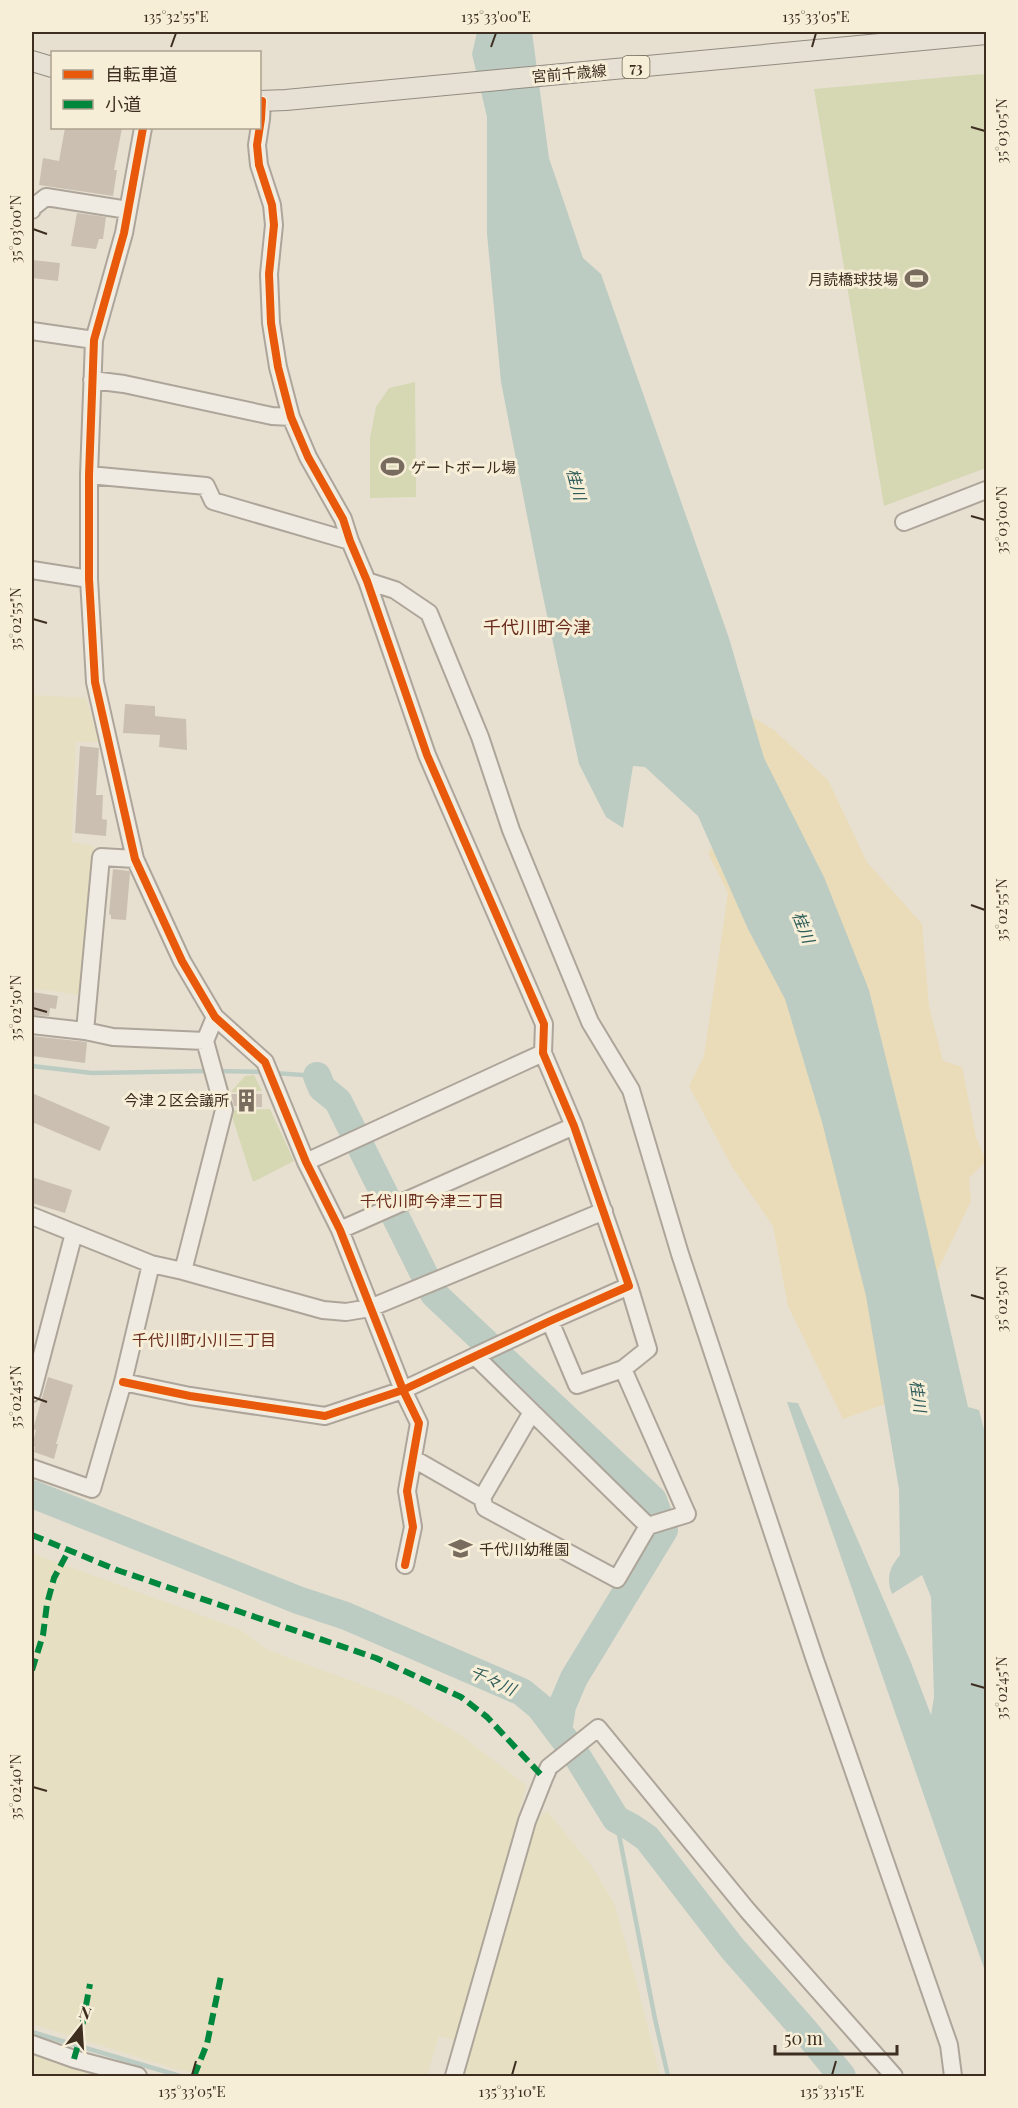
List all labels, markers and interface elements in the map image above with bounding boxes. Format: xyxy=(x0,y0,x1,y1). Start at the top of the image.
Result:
text: 135°32'55"E xyxy=(143,6,209,26)
text: 135°33'00"E xyxy=(461,6,531,26)
text: 135°33'05"E xyxy=(782,6,850,26)
legend xyxy=(51,51,261,129)
road number: 73 xyxy=(622,56,650,78)
street label: 宮前千歳線 xyxy=(531,60,607,86)
text: 自転車道 xyxy=(105,62,177,86)
text: 小道 xyxy=(105,92,141,116)
text: 35°03'05"N xyxy=(991,98,1011,164)
text: 35°03'00"N xyxy=(5,194,25,263)
sports icon: 月読橋球技場 xyxy=(903,266,929,292)
place label: 月読橋球技場 xyxy=(808,269,898,289)
sports icon: ゲートボール場 xyxy=(380,454,406,480)
place label: ゲートボール場 xyxy=(411,457,516,477)
water label: 桂川 xyxy=(563,466,592,504)
text: 35°03'00"N xyxy=(991,485,1011,554)
text: 35°02'55"N xyxy=(5,587,25,651)
district label: 千代川町今津 xyxy=(483,615,591,639)
text: 35°02'55"N xyxy=(991,878,1011,942)
water label: 桂川 xyxy=(788,908,820,948)
text: 35°02'50"N xyxy=(5,974,25,1041)
building icon: 今津２区会議所 xyxy=(234,1087,260,1113)
place label: 今津２区会議所 xyxy=(124,1090,229,1110)
district label: 千代川町今津三丁目 xyxy=(360,1190,504,1211)
text: 35°02'50"N xyxy=(991,1265,1011,1332)
district label: 千代川町小川三丁目 xyxy=(132,1329,276,1350)
text: 35°02'45"N xyxy=(5,1365,25,1429)
water label: 桂川 xyxy=(906,1379,932,1415)
school or university icon: 千代川幼稚園 xyxy=(448,1536,474,1562)
place label: 千代川幼稚園 xyxy=(479,1539,569,1559)
text: 35°02'45"N xyxy=(991,1656,1011,1720)
water label: 千々川 xyxy=(467,1661,521,1700)
text: 35°02'40"N xyxy=(5,1753,25,1820)
north arrow xyxy=(51,1997,111,2057)
text: N xyxy=(77,2000,95,2024)
scale bar xyxy=(775,2018,896,2056)
text: 50 m xyxy=(784,2026,823,2050)
text: 135°33'05"E xyxy=(158,2081,226,2101)
text: 135°33'10"E xyxy=(479,2081,545,2101)
text: 135°33'15"E xyxy=(800,2081,864,2101)

